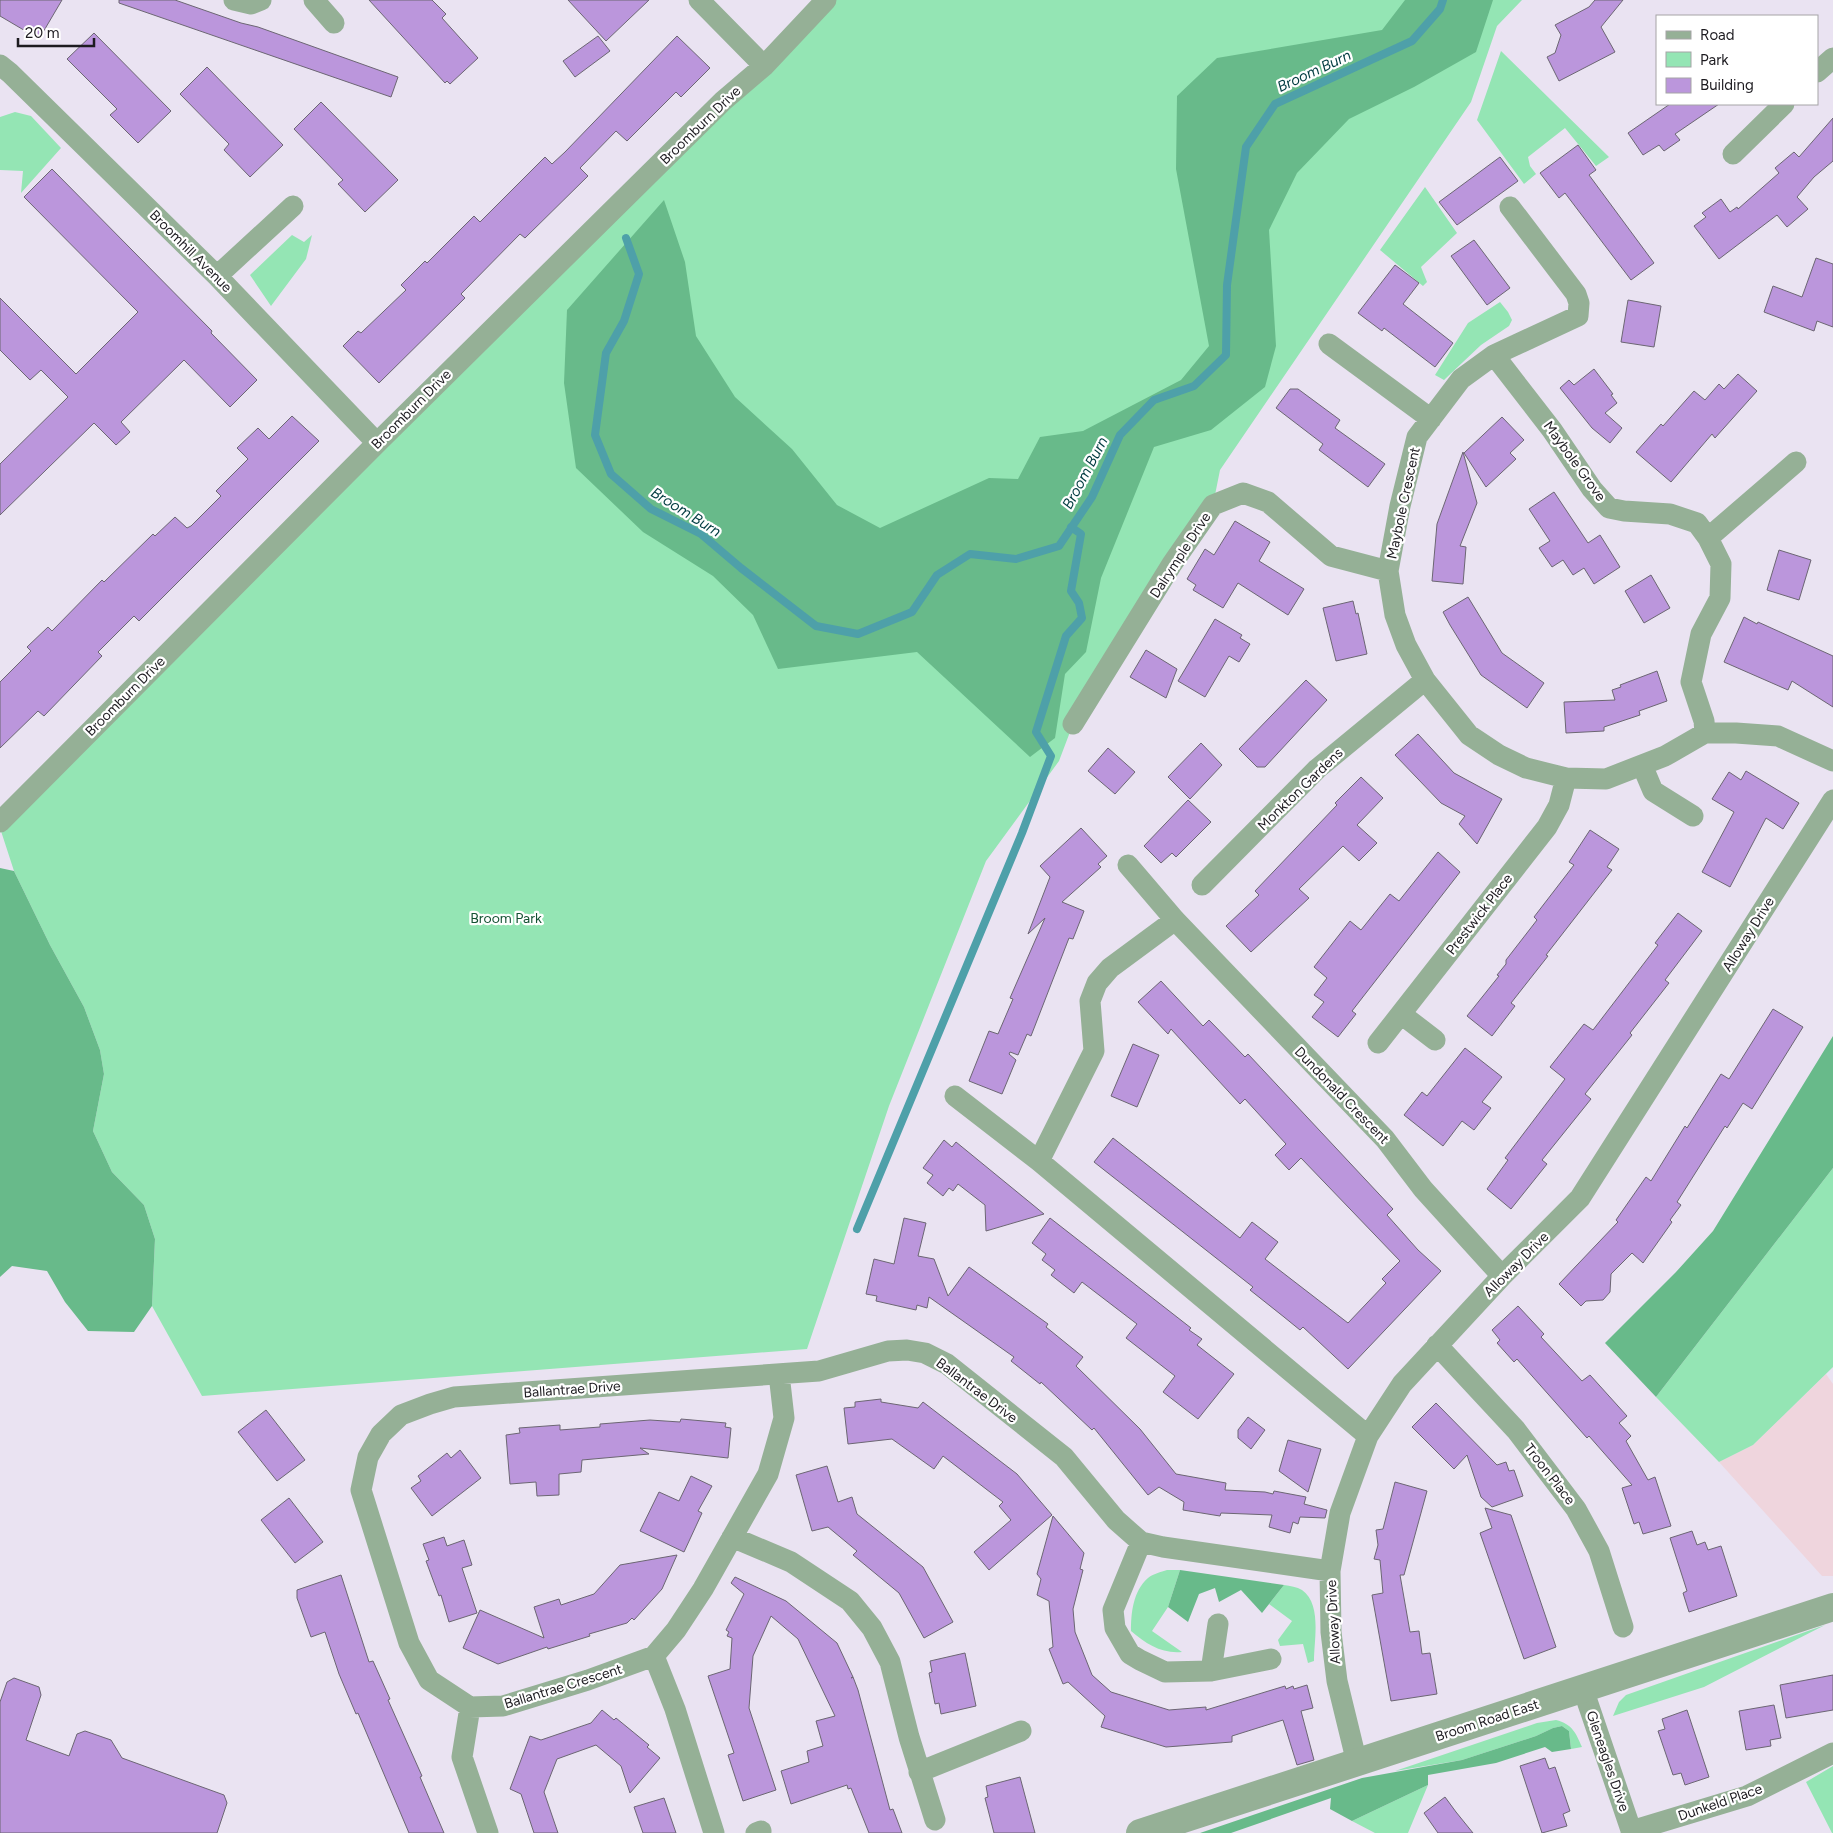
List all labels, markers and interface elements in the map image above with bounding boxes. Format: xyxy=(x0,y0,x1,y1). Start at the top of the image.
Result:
scale bar xyxy=(18,15,94,47)
legend xyxy=(1656,15,1818,105)
text: 20 m xyxy=(25,24,59,42)
text: Road xyxy=(1700,26,1735,44)
water label: Broom Burn xyxy=(1274,46,1354,96)
text: Park xyxy=(1700,51,1729,69)
text: Building xyxy=(1700,76,1754,94)
street label: Broomburn Drive xyxy=(656,82,745,168)
street label: Broomhill Avenue xyxy=(146,207,236,296)
street label: Broomburn Drive xyxy=(368,366,455,453)
street label: Maybole Grove xyxy=(1540,418,1610,505)
water label: Broom Burn xyxy=(1058,434,1112,512)
street label: Maybole Crescent xyxy=(1383,446,1424,561)
water label: Broom Burn xyxy=(648,483,724,541)
street label: Dalrymple Drive xyxy=(1146,509,1215,601)
street label: Broomburn Drive xyxy=(82,653,169,740)
street label: Monkton Gardens xyxy=(1254,744,1347,834)
street label: Prestwick Place xyxy=(1443,870,1516,958)
street label: Alloway Drive xyxy=(1719,894,1778,975)
park label: Broom Park xyxy=(470,910,542,927)
street label: Dundonald Crescent xyxy=(1291,1043,1392,1148)
street label: Alloway Drive xyxy=(1480,1228,1553,1300)
street label: Ballantrae Drive xyxy=(933,1354,1021,1427)
street label: Ballantrae Drive xyxy=(523,1378,622,1401)
street label: Troon Place xyxy=(1520,1440,1579,1509)
street label: Alloway Drive xyxy=(1323,1579,1344,1665)
street label: Ballantrae Crescent xyxy=(502,1660,624,1712)
street label: Broom Road East xyxy=(1433,1696,1541,1745)
street label: Gleneagles Drive xyxy=(1582,1709,1633,1814)
street label: Dunkeld Place xyxy=(1676,1780,1765,1825)

